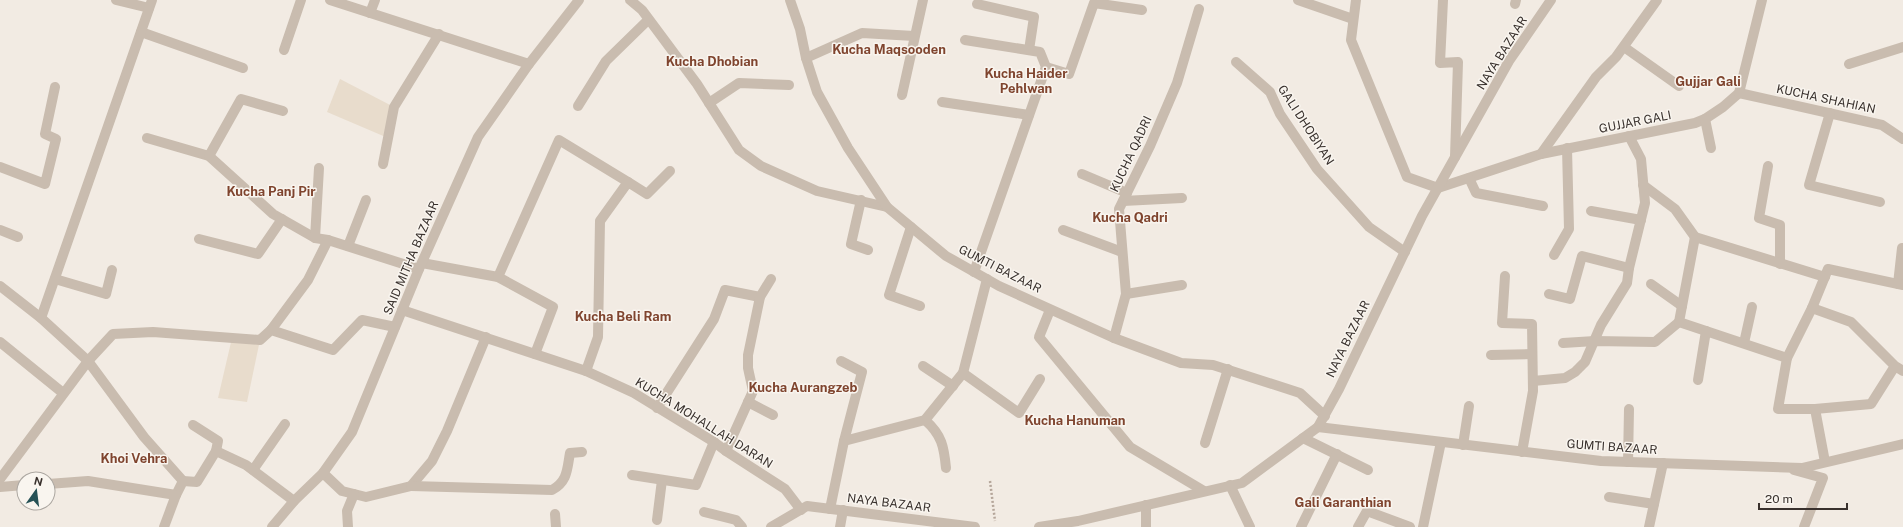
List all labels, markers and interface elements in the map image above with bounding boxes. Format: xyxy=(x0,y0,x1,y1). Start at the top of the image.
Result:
street label: NAYA BAZAAR xyxy=(1474,14,1530,92)
district label: Kucha Maqsooden xyxy=(832,42,946,57)
district label: Kucha Dhobian xyxy=(666,54,758,69)
district label: Kucha Haider Pehlwan xyxy=(984,66,1068,96)
district label: Gujjar Gali xyxy=(1675,74,1741,89)
street label: GALI DHOBIYAN xyxy=(1275,82,1337,168)
street label: KUCHA SHAHIAN xyxy=(1775,82,1877,116)
street label: GUJJAR GALI xyxy=(1598,108,1672,136)
street label: KUCHA QADRI xyxy=(1107,114,1155,194)
district label: Kucha Panj Pir xyxy=(226,184,316,199)
street label: SAID MITHA BAZAAR xyxy=(381,199,441,317)
district label: Kucha Qadri xyxy=(1092,210,1168,225)
street label: GUMTI BAZAAR xyxy=(956,242,1044,296)
street label: NAYA BAZAAR xyxy=(1323,298,1373,380)
district label: Kucha Beli Ram xyxy=(575,309,671,324)
street label: KUCHA MOHALLAH DARAN xyxy=(633,375,775,471)
district label: Kucha Aurangzeb xyxy=(748,380,858,395)
district label: Kucha Hanuman xyxy=(1024,413,1126,428)
street label: GUMTI BAZAAR xyxy=(1566,437,1658,457)
district label: Khoi Vehra xyxy=(101,451,167,466)
north arrow xyxy=(16,471,56,511)
text: N xyxy=(33,474,44,488)
scale bar xyxy=(1759,485,1847,511)
street label: NAYA BAZAAR xyxy=(846,491,932,515)
text: 20 m xyxy=(1765,492,1793,506)
district label: Gali Garanthian xyxy=(1295,495,1391,510)

